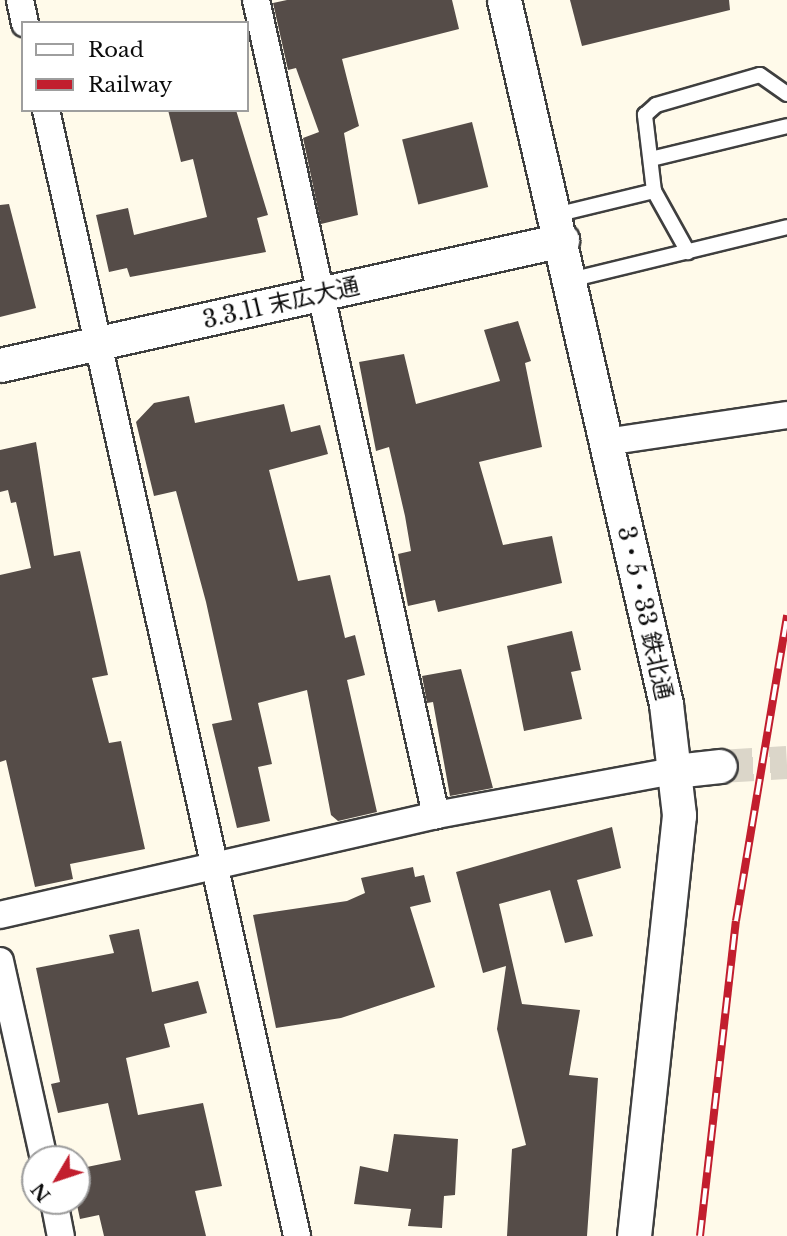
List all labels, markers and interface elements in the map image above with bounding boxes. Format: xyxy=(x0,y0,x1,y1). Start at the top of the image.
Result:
legend xyxy=(21,21,248,112)
text: Road xyxy=(88,37,144,63)
text: Railway xyxy=(88,72,172,98)
street label: 3.3.11 末広大通 xyxy=(200,272,362,334)
street label: 3・5・33 鉄北通 xyxy=(612,524,678,702)
north arrow xyxy=(21,1145,91,1215)
text: N xyxy=(26,1178,55,1206)

